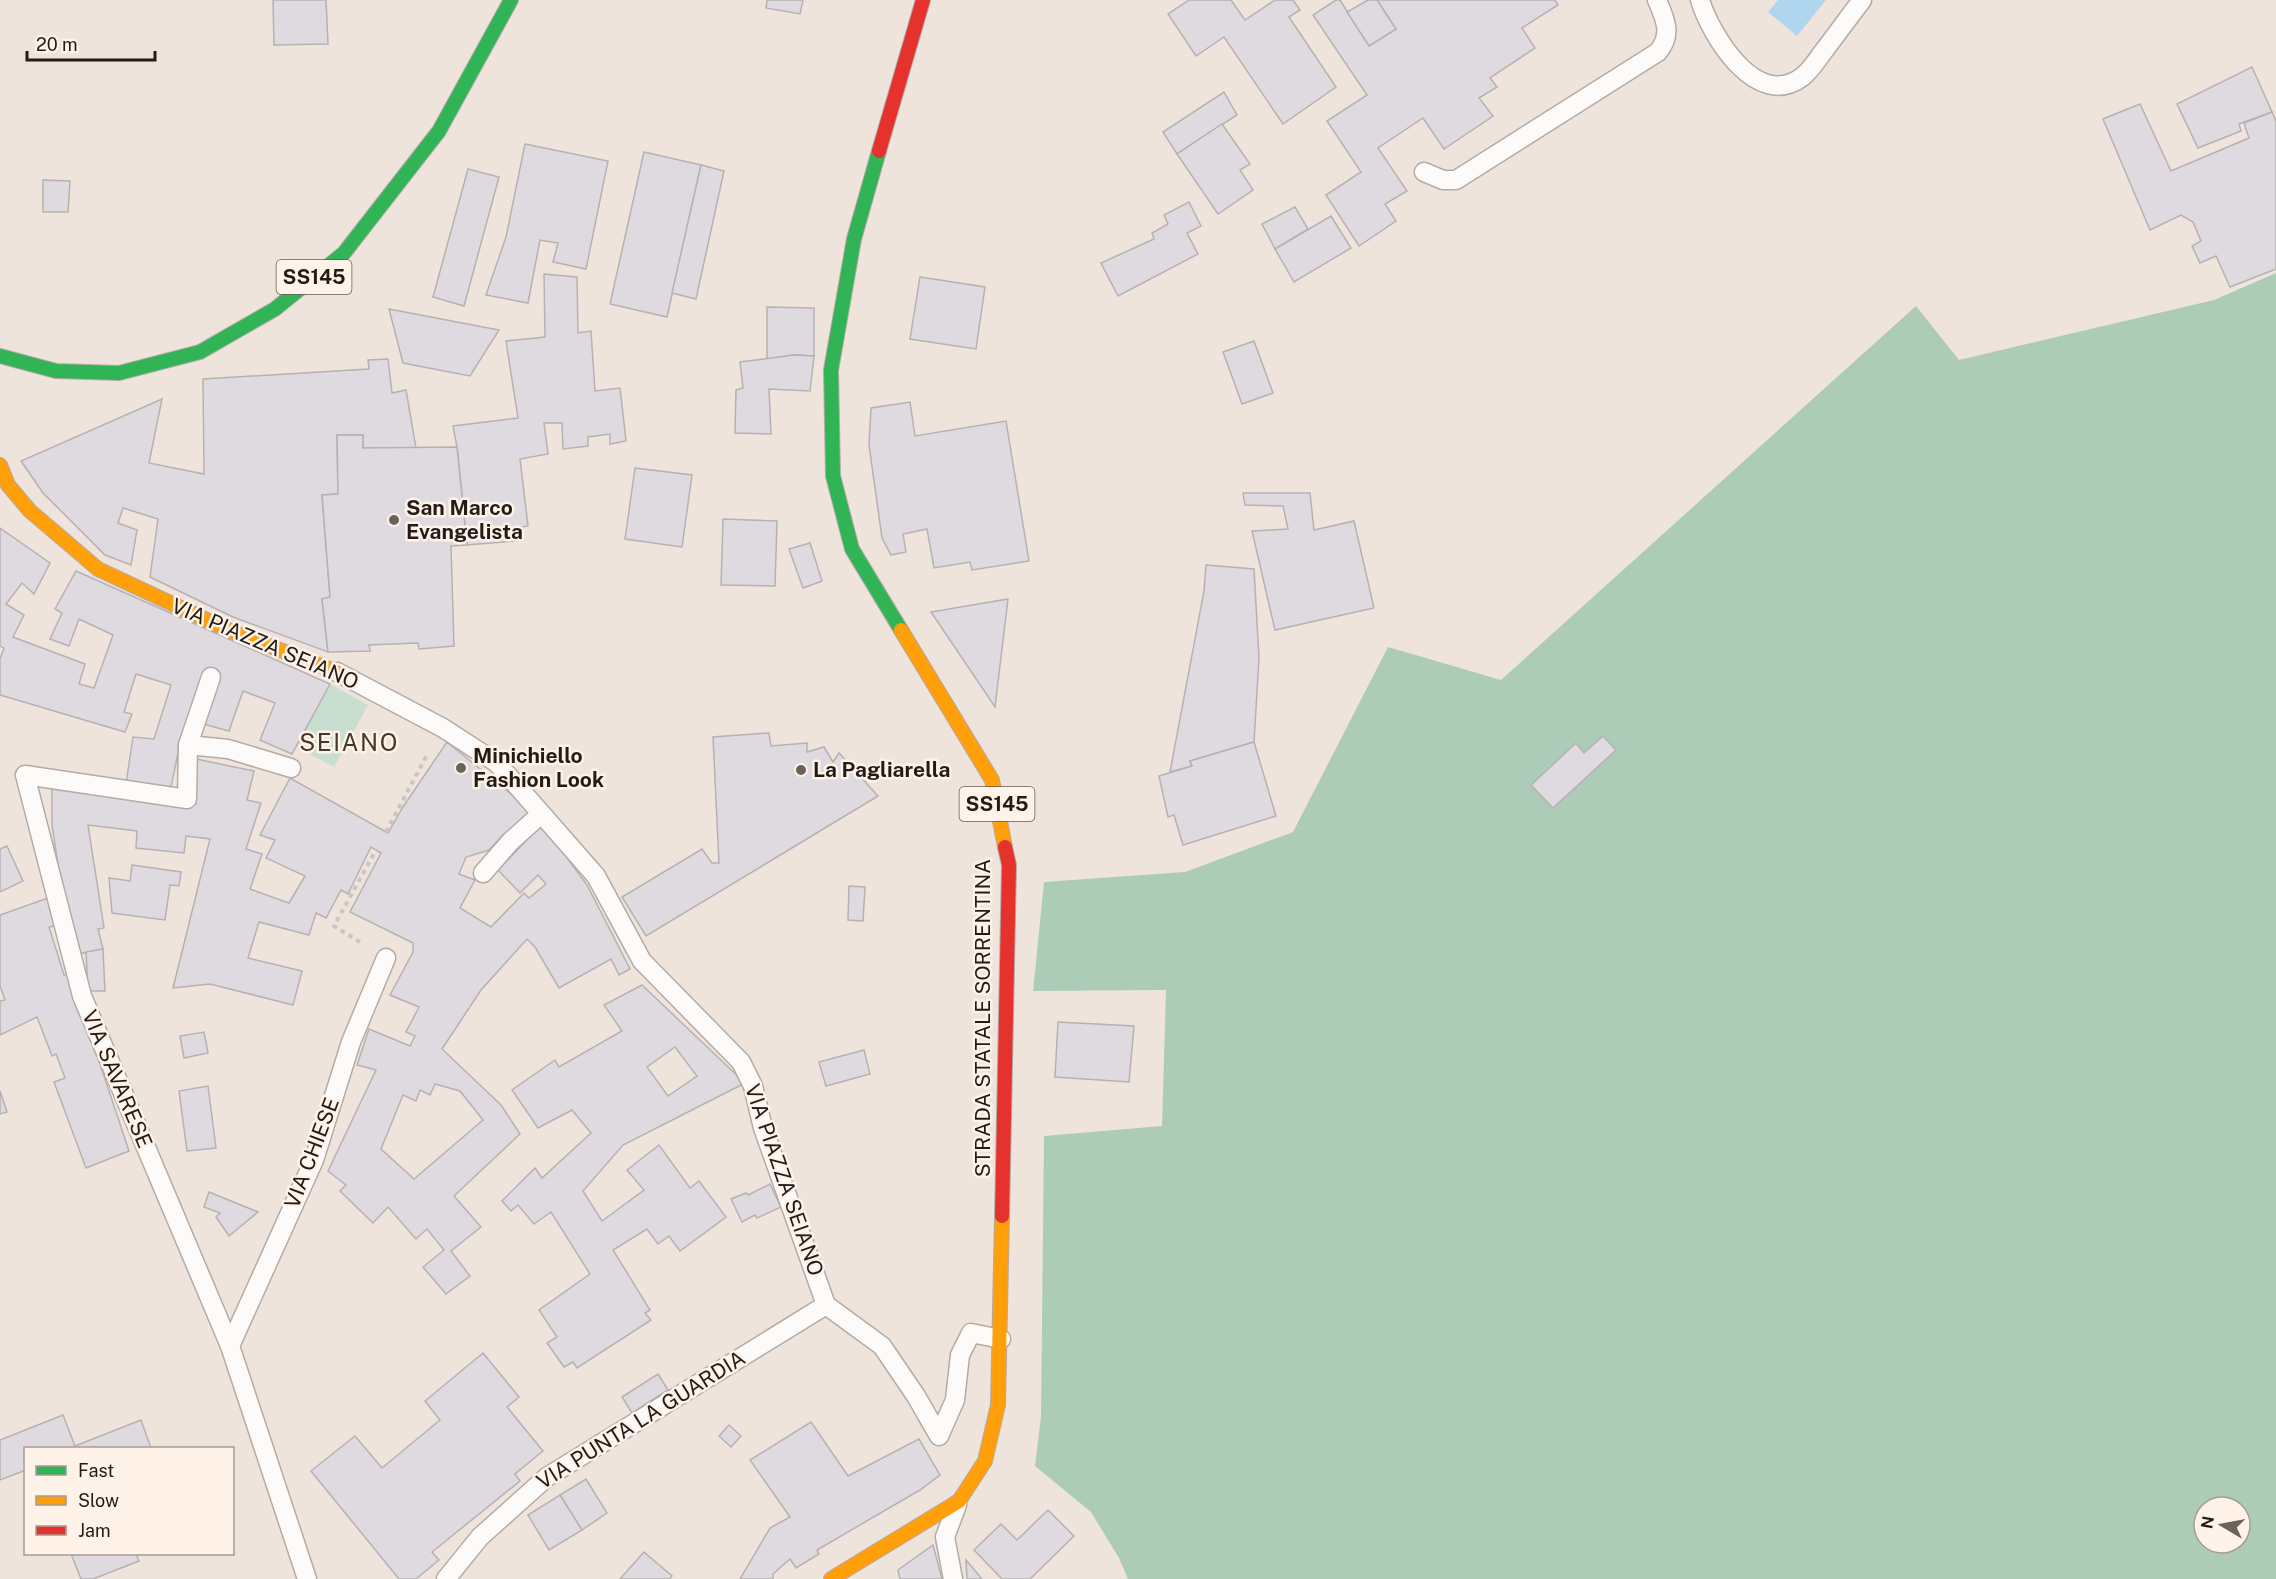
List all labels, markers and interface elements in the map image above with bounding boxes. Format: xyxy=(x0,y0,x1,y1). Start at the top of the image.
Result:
scale bar xyxy=(27,24,154,62)
text: 20 m xyxy=(36,34,78,55)
road number: SS145 xyxy=(276,260,352,294)
place label: San Marco Evangelista xyxy=(406,495,523,544)
marker: San Marco Evangelista xyxy=(387,513,401,527)
street label: VIA PIAZZA SEIANO xyxy=(168,593,363,694)
district label: SEIANO xyxy=(299,728,399,756)
place label: Minichiello Fashion Look xyxy=(473,743,604,792)
place label: La Pagliarella xyxy=(813,757,950,782)
marker: Minichiello Fashion Look xyxy=(454,761,468,775)
marker: La Pagliarella xyxy=(794,763,808,777)
road number: SS145 xyxy=(960,787,1034,821)
street label: STRADA STATALE SORRENTINA xyxy=(970,859,995,1177)
street label: VIA SAVARESE xyxy=(77,1006,158,1151)
street label: VIA PIAZZA SEIANO xyxy=(740,1081,829,1279)
street label: VIA CHIESE xyxy=(279,1094,344,1212)
street label: VIA PUNTA LA GUARDIA xyxy=(532,1345,750,1494)
legend xyxy=(24,1447,234,1555)
text: Fast xyxy=(78,1460,114,1481)
text: Slow xyxy=(78,1490,119,1511)
north arrow xyxy=(2192,1495,2252,1555)
text: N xyxy=(2197,1515,2218,1530)
text: Jam xyxy=(78,1520,111,1541)

